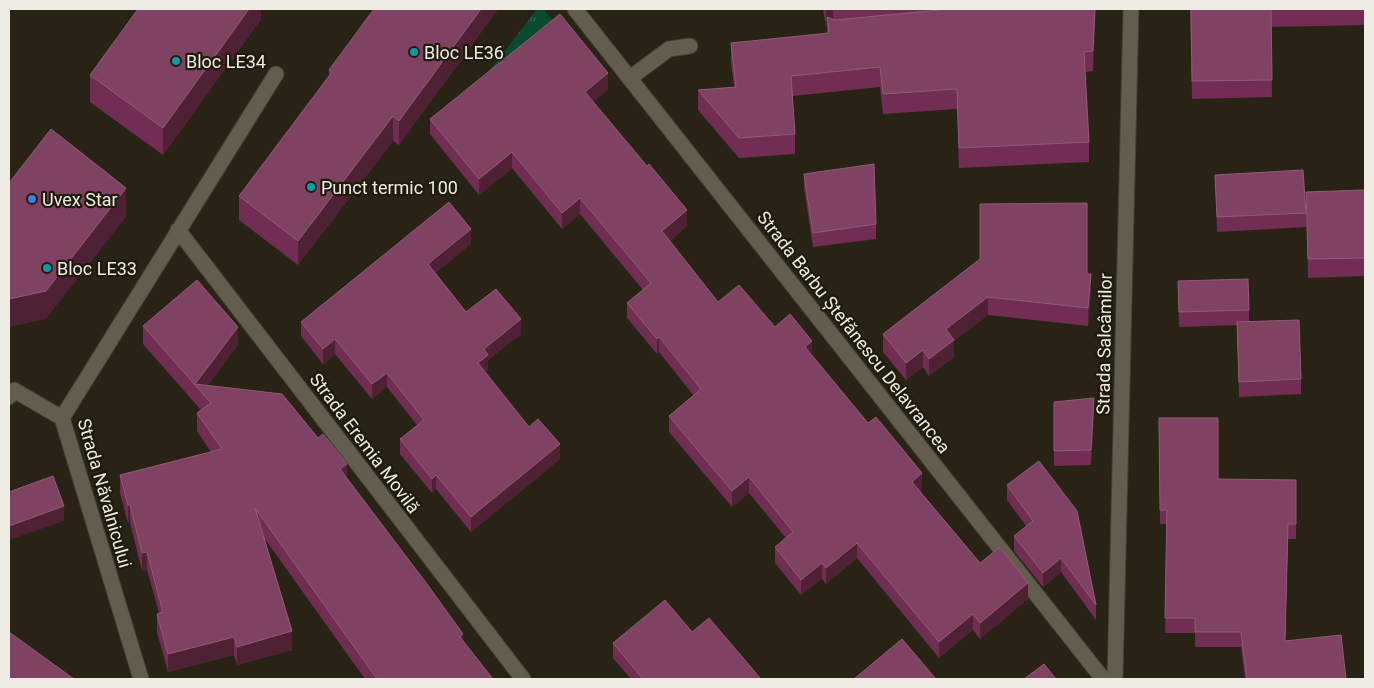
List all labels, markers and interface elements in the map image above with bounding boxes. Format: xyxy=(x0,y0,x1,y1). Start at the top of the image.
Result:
place label: Bloc LE36 xyxy=(424,42,504,63)
marker: Bloc LE36 xyxy=(408,46,420,58)
place label: Bloc LE34 xyxy=(186,51,266,72)
marker: Bloc LE34 xyxy=(170,55,182,67)
place label: Punct termic 100 xyxy=(321,177,458,198)
marker: Punct termic 100 xyxy=(305,181,317,193)
place label: Uvex Star xyxy=(42,189,118,210)
marker: Uvex Star xyxy=(26,193,38,205)
street label: Strada Barbu Ștefănescu Delavrancea xyxy=(752,207,955,458)
place label: Bloc LE33 xyxy=(57,258,137,279)
marker: Bloc LE33 xyxy=(41,262,53,274)
street label: Strada Salcâmilor xyxy=(1092,273,1116,415)
street label: Strada Eremia Movilă xyxy=(306,369,424,517)
street label: Strada Năvalnicului xyxy=(74,416,136,570)

